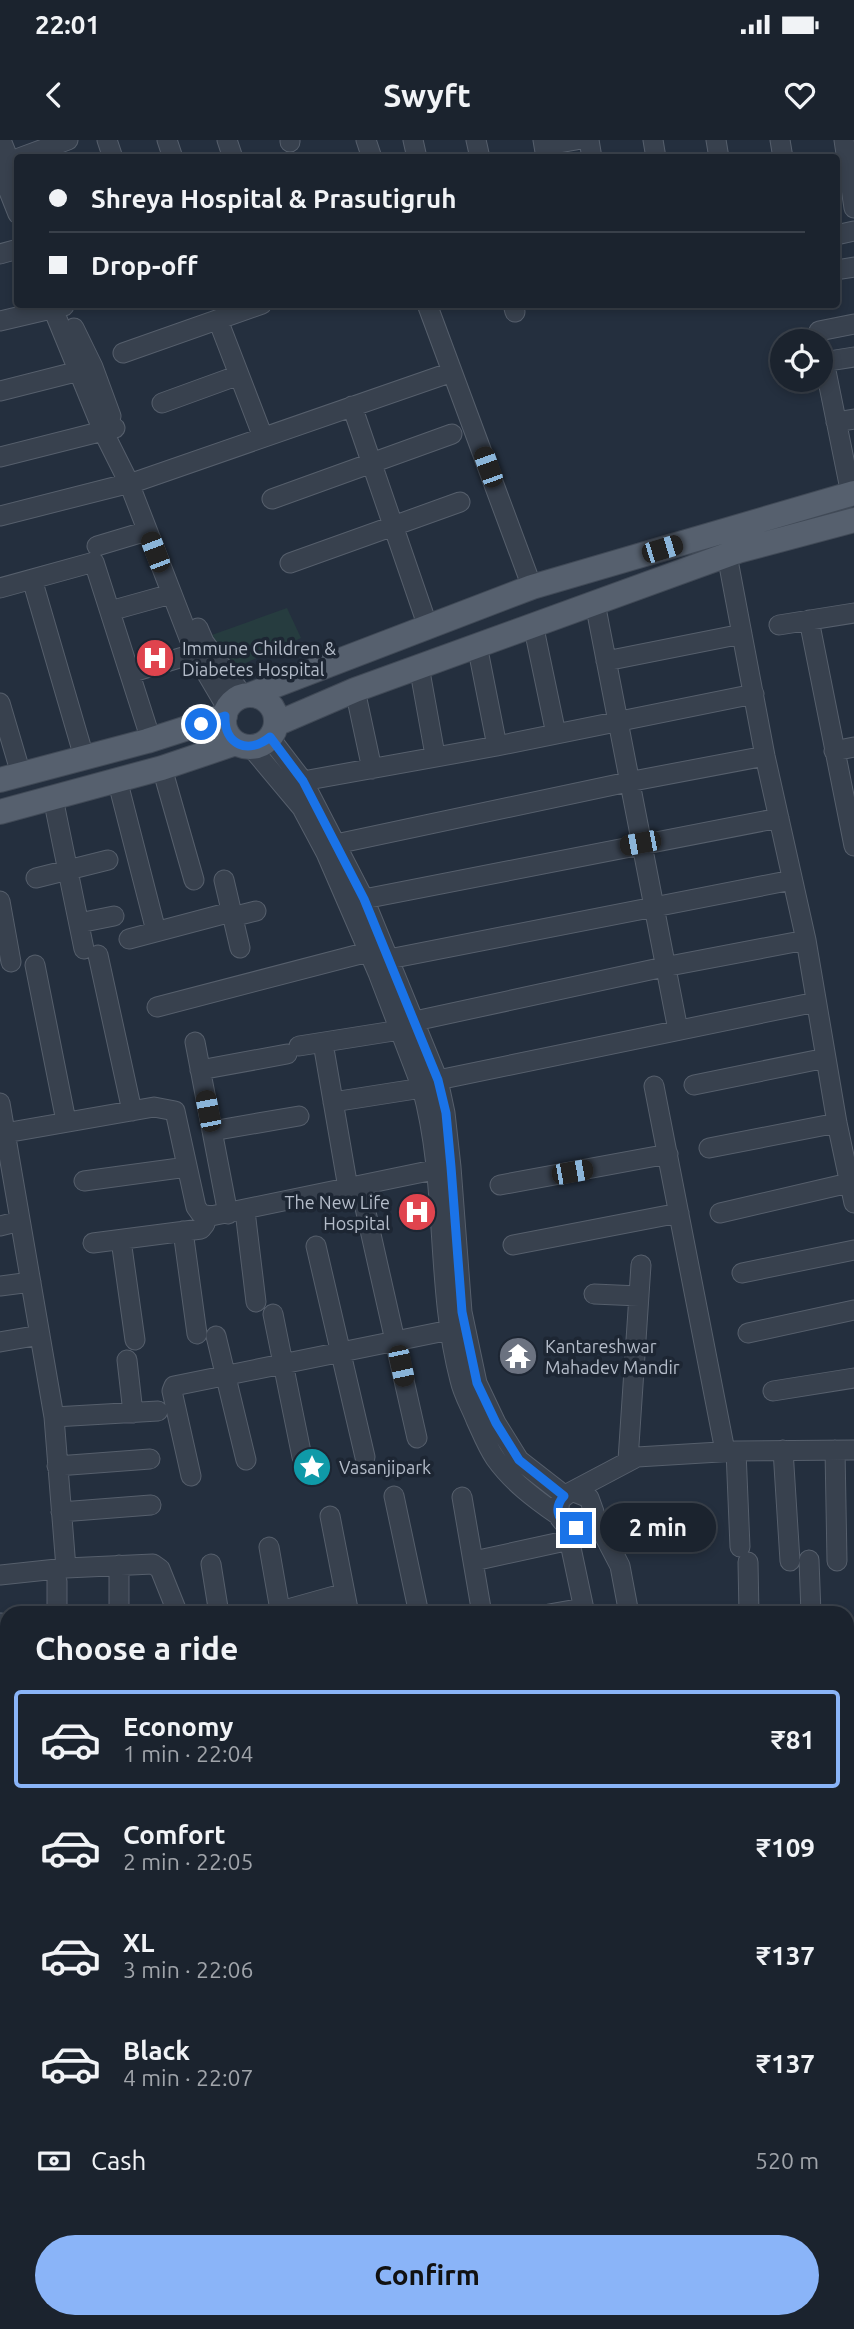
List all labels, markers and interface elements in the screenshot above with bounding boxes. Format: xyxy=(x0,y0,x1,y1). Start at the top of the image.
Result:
text: 22:01 xyxy=(35,10,100,39)
icon: back xyxy=(35,76,73,114)
icon: heart xyxy=(781,76,819,114)
text: Swyft xyxy=(383,77,471,113)
text: Shreya Hospital & Prasutigruh xyxy=(91,184,456,213)
text: Drop-off xyxy=(91,251,198,280)
map controls xyxy=(770,329,833,392)
button: locate xyxy=(770,329,833,392)
car xyxy=(471,444,506,490)
car xyxy=(138,529,173,575)
car xyxy=(639,533,686,565)
hospital icon: Immune Children & Diabetes Hospital xyxy=(134,637,176,679)
place label: Immune Children & Diabetes Hospital xyxy=(182,638,336,679)
route start xyxy=(185,708,217,740)
car xyxy=(618,829,663,857)
car xyxy=(194,1088,223,1134)
car xyxy=(550,1158,595,1186)
hospital icon: The New Life Hospital xyxy=(396,1191,438,1233)
place label: The New Life Hospital xyxy=(284,1192,390,1233)
temple icon: Kantareshwar Mahadev Mandir xyxy=(497,1335,539,1377)
place label: Kantareshwar Mahadev Mandir xyxy=(545,1336,680,1377)
car xyxy=(387,1343,416,1389)
place icon: Vasanjipark xyxy=(291,1446,333,1488)
place label: Vasanjipark xyxy=(339,1457,431,1477)
callout: 2 min xyxy=(600,1504,716,1552)
route end xyxy=(560,1512,592,1544)
text: 2 min xyxy=(629,1515,687,1540)
text: Choose a ride xyxy=(35,1630,238,1666)
icon: car xyxy=(39,1708,102,1771)
text: Economy xyxy=(123,1712,233,1741)
text: ₹81 xyxy=(771,1725,815,1754)
text: 1 min · 22:04 xyxy=(123,1741,254,1766)
icon: car xyxy=(39,1816,102,1879)
text: Comfort xyxy=(123,1820,226,1849)
text: ₹109 xyxy=(756,1833,815,1862)
text: 2 min · 22:05 xyxy=(123,1849,254,1874)
icon: car xyxy=(39,1924,102,1987)
text: XL xyxy=(123,1928,154,1957)
text: ₹137 xyxy=(756,1941,815,1970)
text: 3 min · 22:06 xyxy=(123,1957,254,1982)
icon: car xyxy=(39,2032,102,2095)
text: Black xyxy=(123,2036,190,2065)
text: ₹137 xyxy=(756,2049,815,2078)
text: 4 min · 22:07 xyxy=(123,2065,254,2090)
icon: cash xyxy=(35,2142,73,2180)
text: Cash xyxy=(91,2146,146,2175)
text: 520 m xyxy=(755,2148,819,2173)
button: Confirm xyxy=(35,2235,819,2315)

